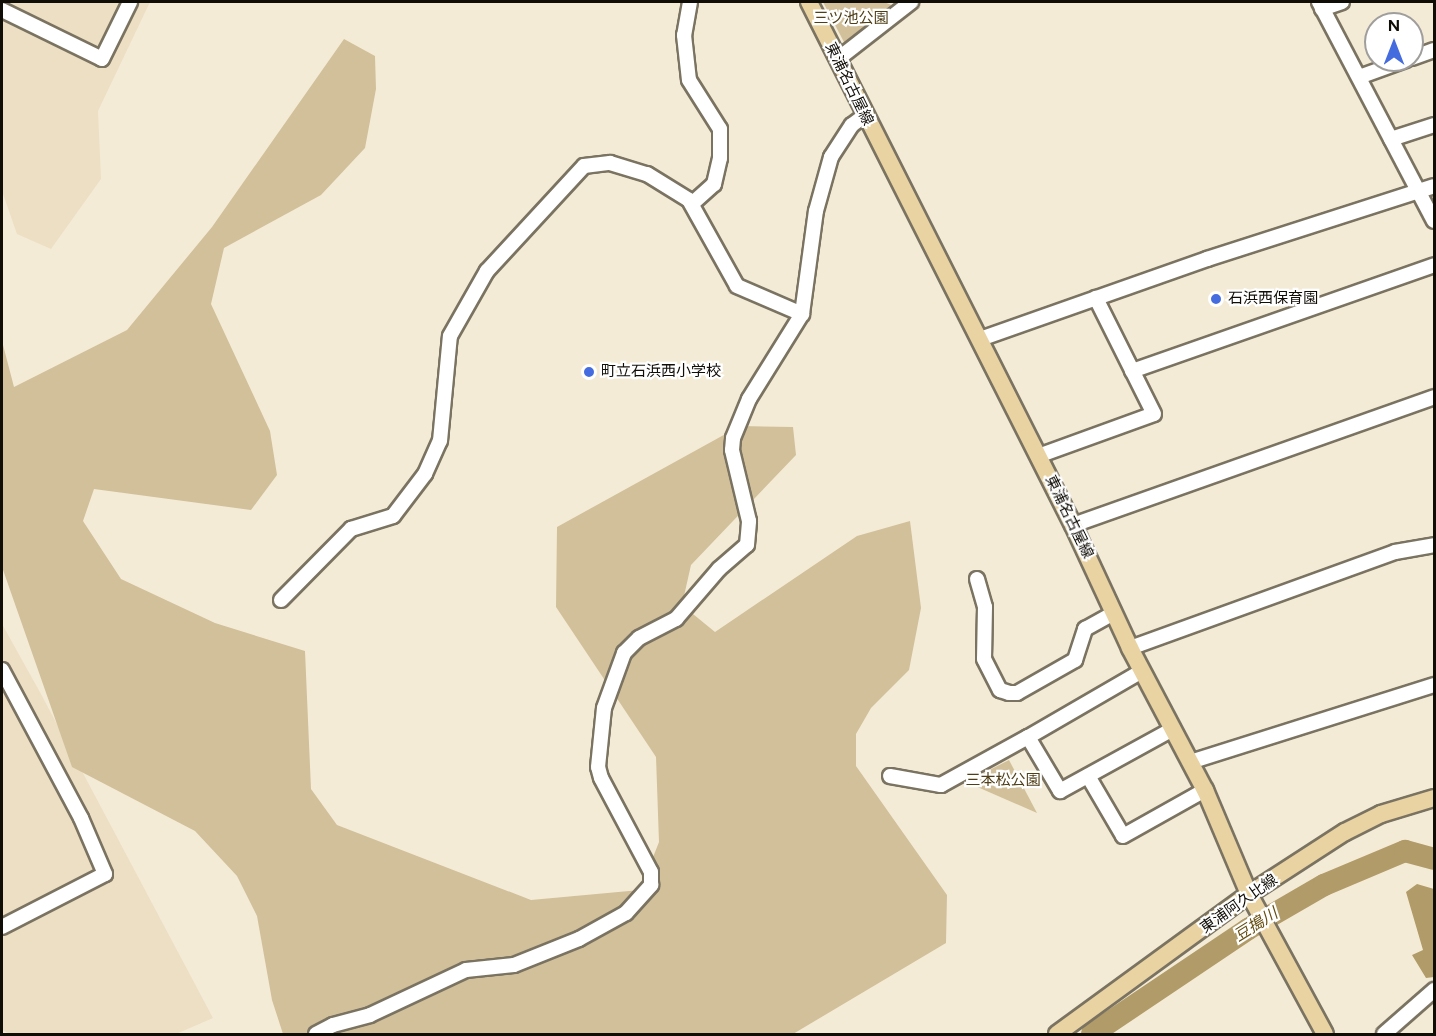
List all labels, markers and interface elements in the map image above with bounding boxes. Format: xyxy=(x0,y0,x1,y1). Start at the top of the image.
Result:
park label: 三ツ池公園 xyxy=(814,10,888,28)
north arrow xyxy=(1364,12,1424,72)
text: N xyxy=(1388,16,1400,35)
street label: 東浦名古屋線 xyxy=(821,40,877,128)
place label: 石浜西保育園 xyxy=(1228,290,1318,308)
marker: 石浜西保育園 xyxy=(1209,292,1223,306)
place label: 町立石浜西小学校 xyxy=(601,363,721,381)
marker: 町立石浜西小学校 xyxy=(582,365,596,379)
street label: 東浦名古屋線 xyxy=(1041,473,1097,561)
park label: 三本松公園 xyxy=(966,772,1040,790)
street label: 東浦阿久比線 xyxy=(1197,871,1281,937)
water label: 豆搗川 xyxy=(1231,904,1281,946)

